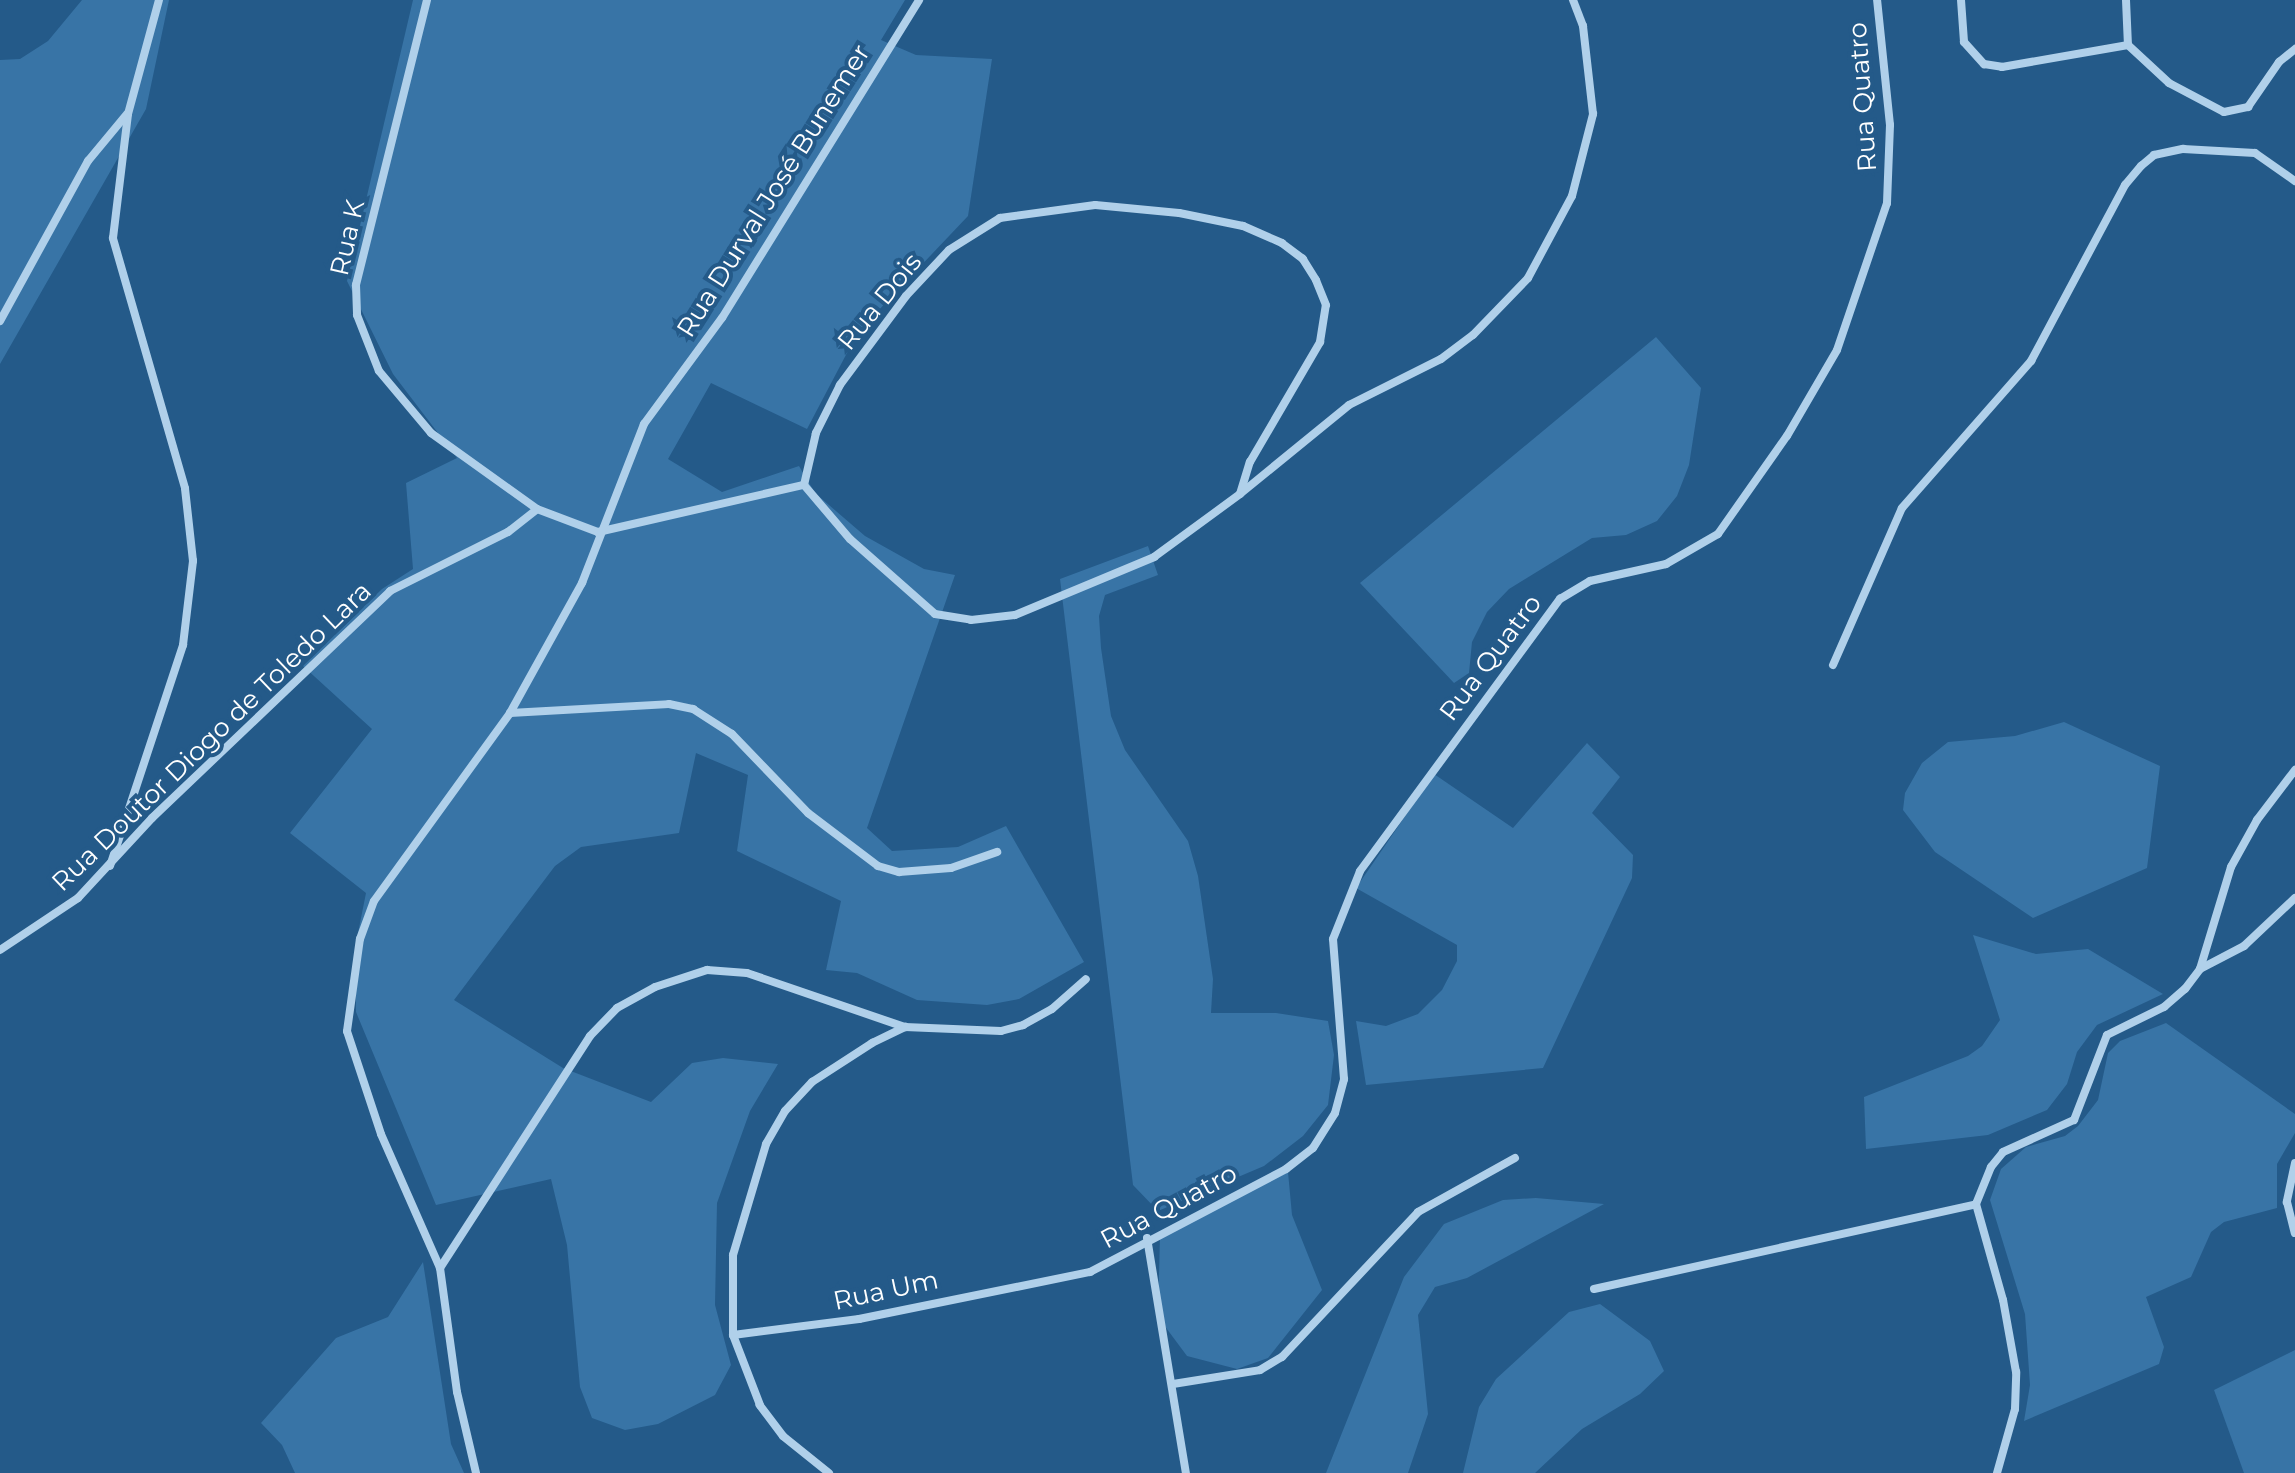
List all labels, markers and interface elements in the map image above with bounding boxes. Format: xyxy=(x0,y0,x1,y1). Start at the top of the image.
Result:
street label: Rua Quatro xyxy=(1842,21,1884,173)
street label: Rua Durval José Bunemer xyxy=(671,39,877,343)
street label: Rua K xyxy=(324,197,372,279)
street label: Rua Dois xyxy=(831,247,929,357)
street label: Rua Doutor Diogo de Toledo Lara xyxy=(46,576,378,898)
street label: Rua Quatro xyxy=(1433,589,1549,727)
street label: Rua Quatro xyxy=(1095,1158,1243,1256)
street label: Rua Um xyxy=(831,1265,941,1317)

